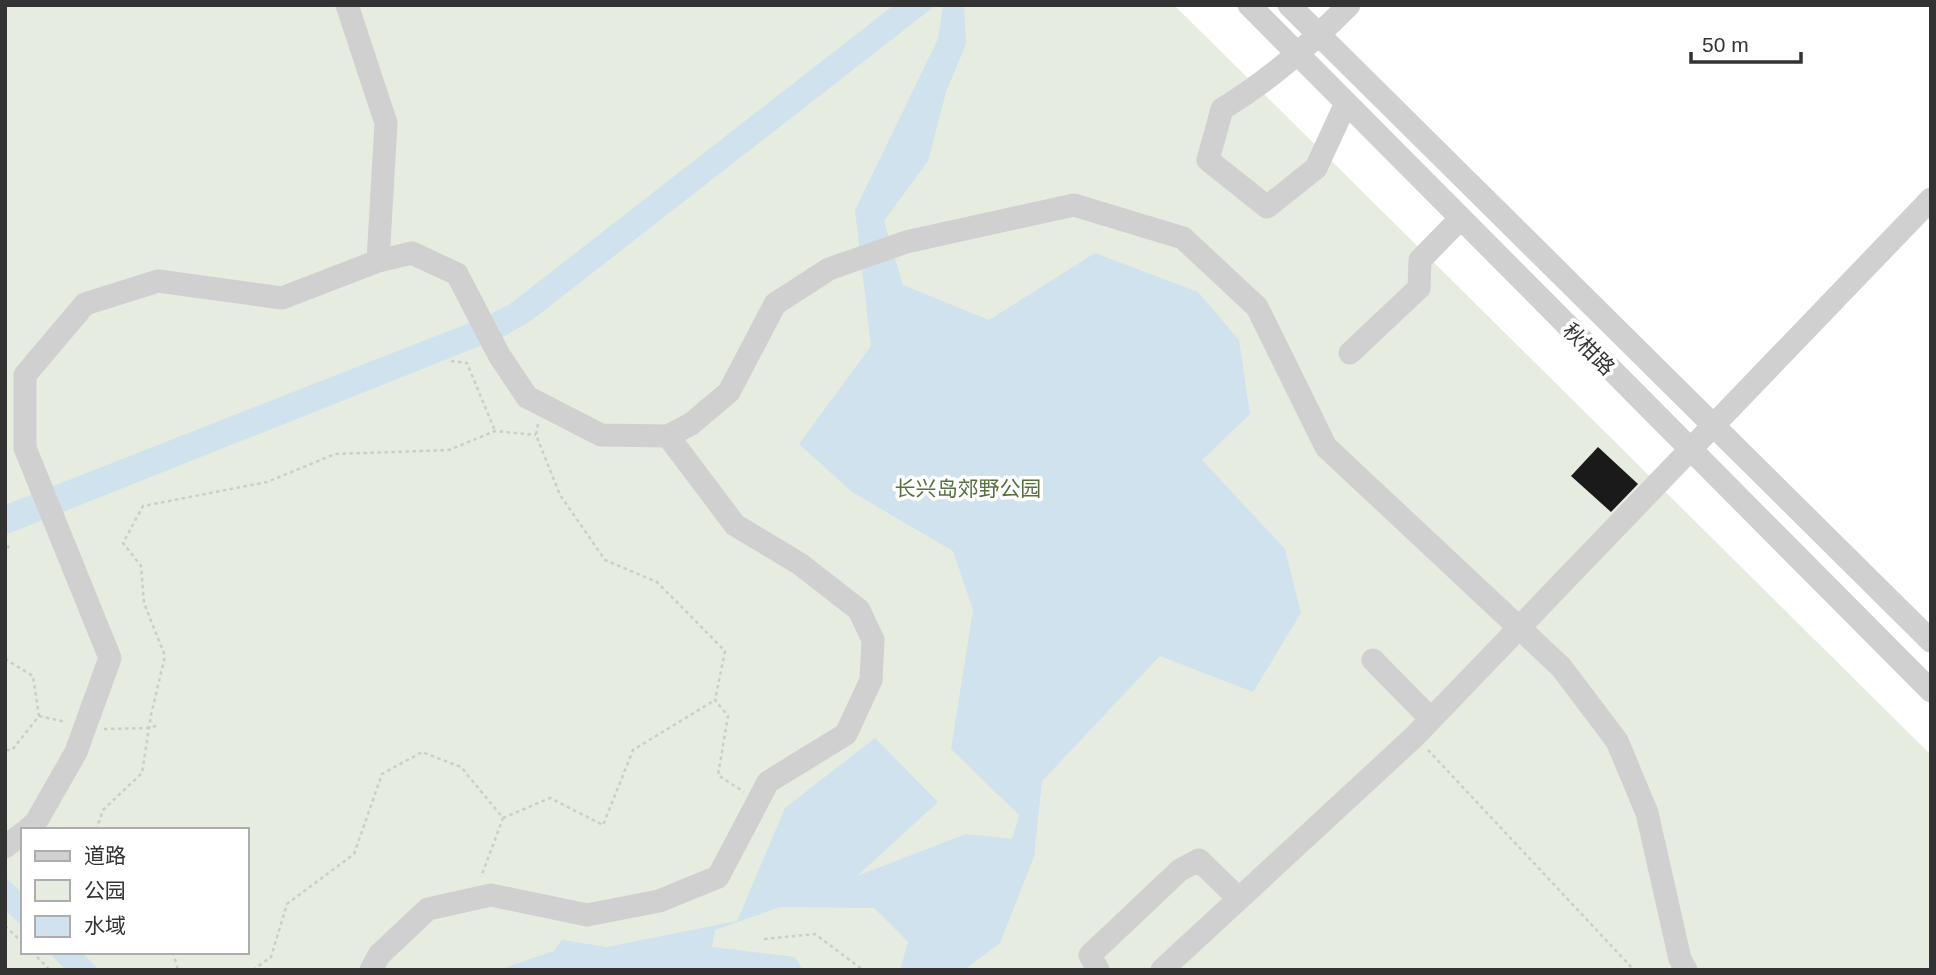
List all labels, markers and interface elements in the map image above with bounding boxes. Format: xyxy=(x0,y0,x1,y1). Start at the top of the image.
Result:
scale bar xyxy=(1691,21,1801,65)
text: 50 m xyxy=(1702,33,1749,56)
street label: 秋柑路 xyxy=(1559,319,1619,379)
park label: 长兴岛郊野公园 xyxy=(895,477,1042,500)
legend xyxy=(21,828,248,954)
text: 道路 xyxy=(84,844,126,867)
text: 公园 xyxy=(84,879,126,902)
text: 水域 xyxy=(84,914,126,937)

